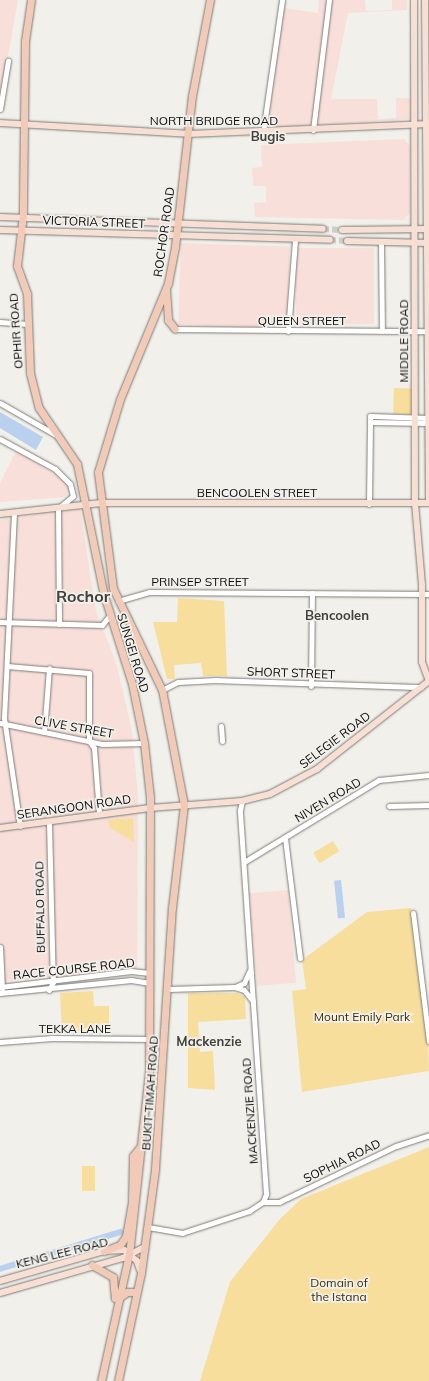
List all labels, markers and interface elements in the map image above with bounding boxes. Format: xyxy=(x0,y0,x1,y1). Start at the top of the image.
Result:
street label: NORTH BRIDGE ROAD xyxy=(150,114,278,128)
district label: Bugis xyxy=(251,128,285,144)
street label: ROCHOR ROAD xyxy=(151,186,177,278)
street label: VICTORIA STREET xyxy=(42,213,146,231)
street label: OPHIR ROAD xyxy=(6,293,26,369)
street label: MIDDLE ROAD xyxy=(397,299,411,383)
street label: QUEEN STREET xyxy=(258,314,346,328)
street label: BENCOOLEN STREET xyxy=(197,486,317,500)
street label: PRINSEP STREET xyxy=(151,575,249,589)
district label: Rochor xyxy=(56,586,110,606)
district label: Bencoolen xyxy=(305,607,369,623)
street label: SUNGEI ROAD xyxy=(114,611,152,695)
street label: SHORT STREET xyxy=(247,664,335,682)
street label: SELEGIE ROAD xyxy=(297,709,373,771)
street label: CLIVE STREET xyxy=(33,713,115,741)
street label: NIVEN ROAD xyxy=(292,775,364,825)
street label: SERANGOON ROAD xyxy=(16,792,132,822)
street label: BUFFALO ROAD xyxy=(32,861,48,953)
street label: RACE COURSE ROAD xyxy=(12,955,136,983)
park label: Mount Emily Park xyxy=(314,1010,410,1024)
street label: TEKKA LANE xyxy=(39,1022,111,1036)
district label: Mackenzie xyxy=(176,1033,242,1049)
street label: BUKIT TIMAH ROAD xyxy=(139,1035,161,1151)
street label: MACKENZIE ROAD xyxy=(239,1057,261,1165)
street label: SOPHIA ROAD xyxy=(301,1136,383,1186)
street label: KENG LEE ROAD xyxy=(14,1235,110,1271)
park label: Domain of the Istana xyxy=(310,1276,368,1304)

